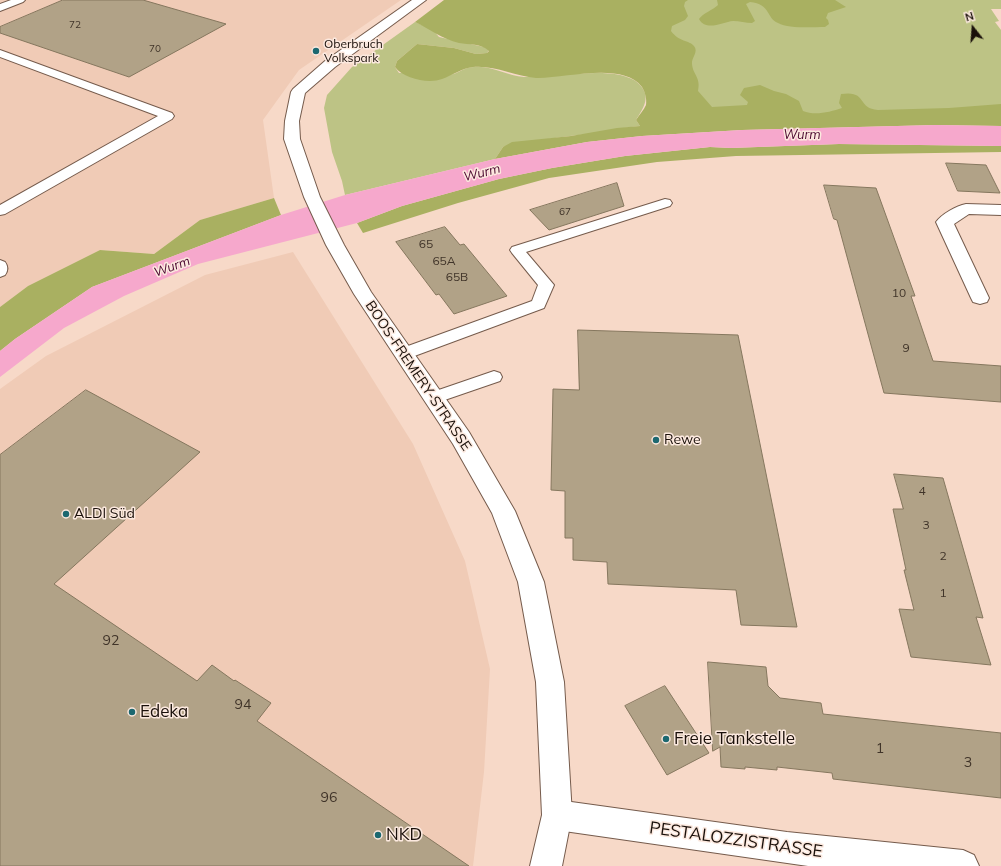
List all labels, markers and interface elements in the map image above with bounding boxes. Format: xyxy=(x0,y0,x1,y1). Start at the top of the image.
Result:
north arrow xyxy=(953,8,993,48)
text: N xyxy=(963,9,976,24)
house number: 72 xyxy=(69,19,81,31)
place label: Oberbruch Volkspark xyxy=(324,37,383,65)
house number: 70 xyxy=(149,43,161,55)
marker: Oberbruch Volkspark xyxy=(311,46,321,56)
water label: Wurm xyxy=(783,127,821,143)
water label: Wurm xyxy=(462,161,502,185)
house number: 67 xyxy=(559,206,571,218)
house number: 65 xyxy=(419,237,433,251)
water label: Wurm xyxy=(152,253,192,281)
house number: 65A xyxy=(432,254,456,268)
house number: 65B xyxy=(446,270,468,284)
house number: 10 xyxy=(892,286,906,300)
street label: BOOS-FREMERY-STRASSE xyxy=(361,298,475,454)
house number: 9 xyxy=(902,341,910,355)
place label: Rewe xyxy=(664,432,701,448)
marker: Rewe xyxy=(651,435,661,445)
house number: 4 xyxy=(918,484,926,498)
place label: ALDI Süd xyxy=(74,506,135,522)
marker: ALDI Süd xyxy=(61,509,71,519)
house number: 3 xyxy=(922,518,930,532)
house number: 2 xyxy=(939,549,947,563)
house number: 1 xyxy=(939,586,947,600)
house number: 92 xyxy=(103,633,119,649)
house number: 94 xyxy=(235,697,251,713)
place label: Edeka xyxy=(140,702,188,722)
marker: Edeka xyxy=(127,707,137,717)
place label: Freie Tankstelle xyxy=(674,729,795,749)
marker: Freie Tankstelle xyxy=(661,734,671,744)
house number: 1 xyxy=(876,741,884,757)
house number: 3 xyxy=(964,755,972,771)
house number: 96 xyxy=(321,790,337,806)
street label: PESTALOZZISTRASSE xyxy=(648,818,824,862)
place label: NKD xyxy=(386,825,422,845)
marker: NKD xyxy=(373,830,383,840)

